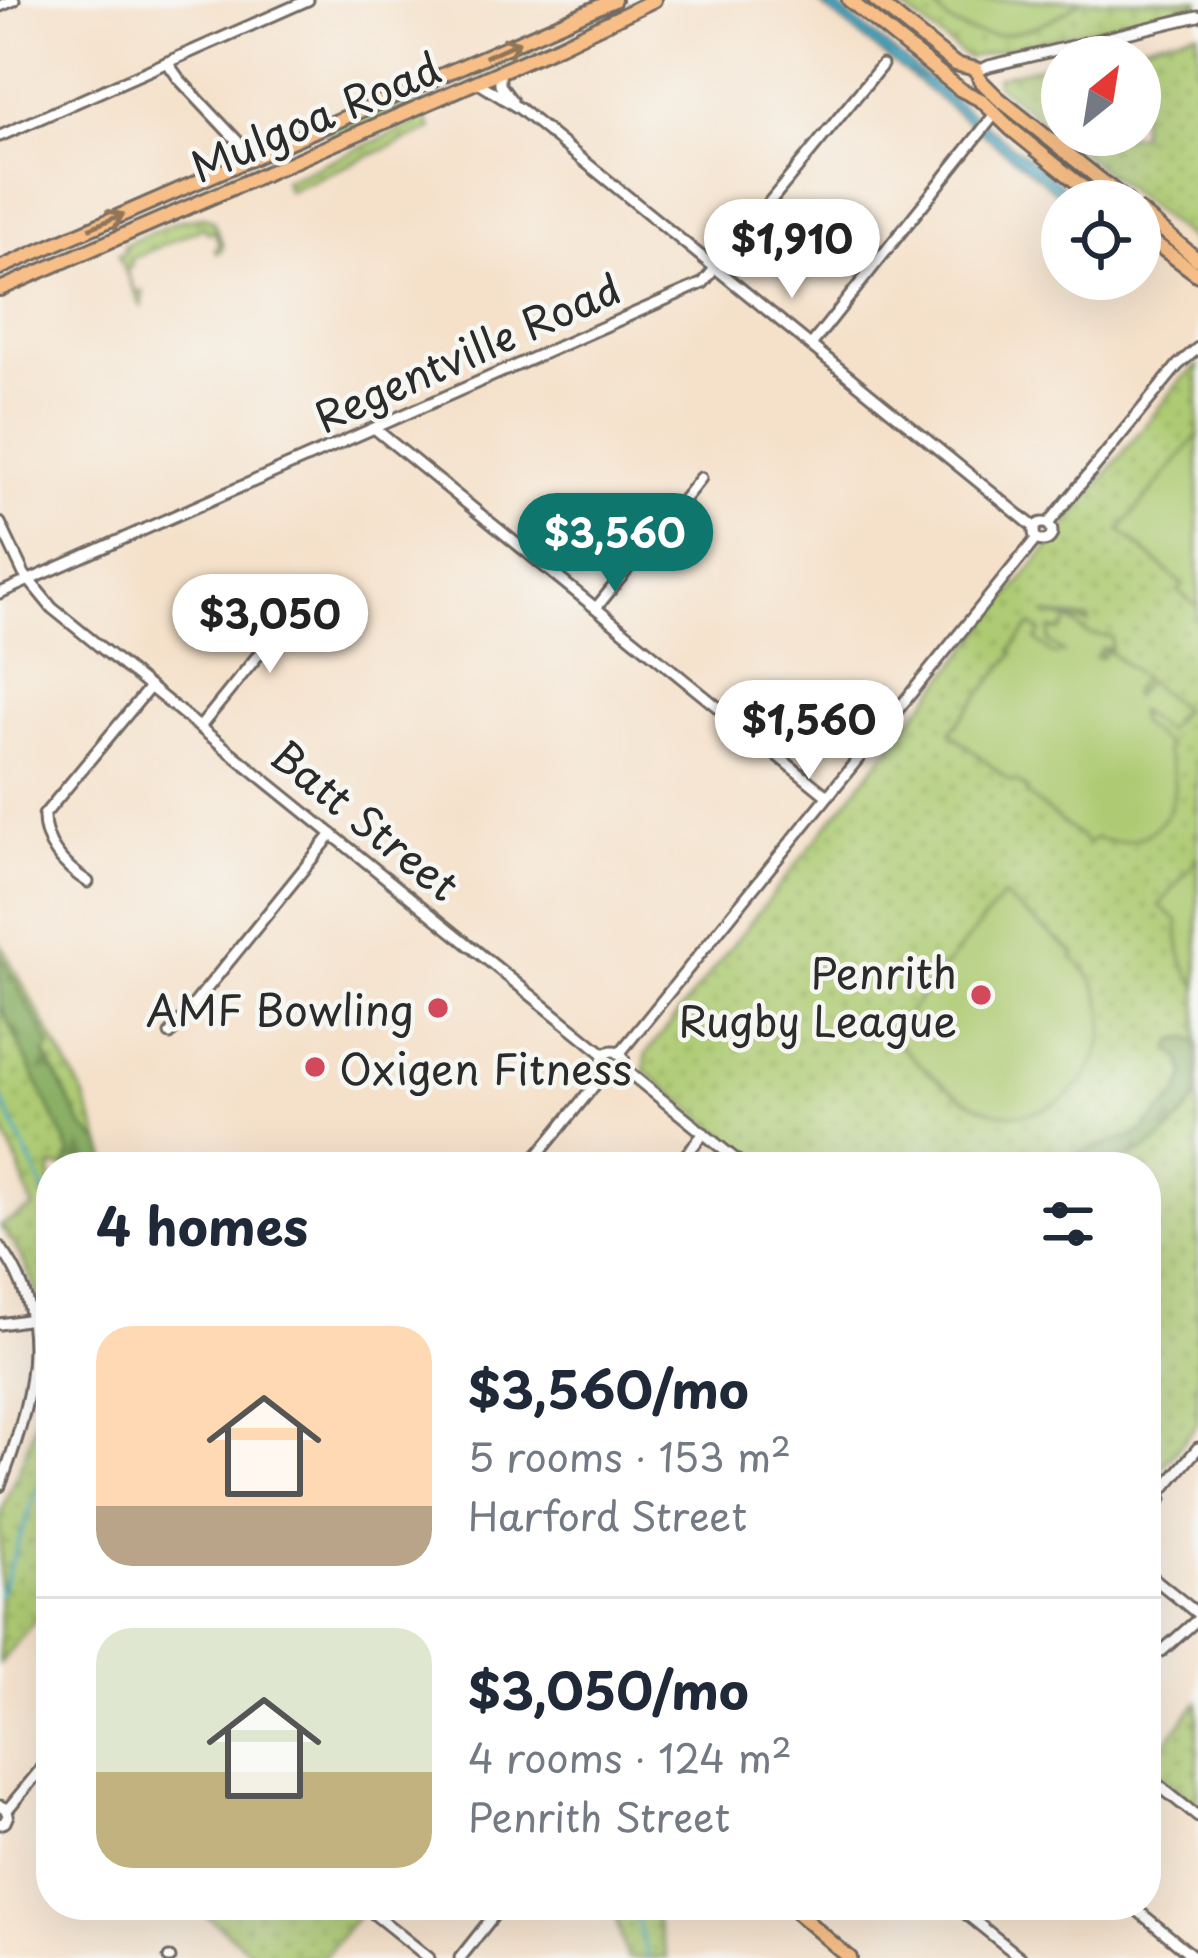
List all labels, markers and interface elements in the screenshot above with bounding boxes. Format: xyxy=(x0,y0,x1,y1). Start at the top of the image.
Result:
street label: Mulgoa Road xyxy=(180,35,450,197)
one-way arrow xyxy=(484,36,520,58)
north arrow xyxy=(1041,36,1161,156)
map controls xyxy=(1041,36,1161,300)
button: locate xyxy=(1041,180,1161,300)
pin: $1,910 xyxy=(694,199,890,301)
text: $1,910 xyxy=(731,208,853,267)
one-way arrow xyxy=(88,209,124,231)
street label: Regentville Road xyxy=(304,255,630,447)
pin: $3,560 xyxy=(517,493,713,595)
text: $3,560 xyxy=(544,502,686,561)
pin: $3,050 xyxy=(172,574,368,676)
text: $3,050 xyxy=(199,583,341,642)
pin: $1,560 xyxy=(711,680,907,782)
text: $1,560 xyxy=(742,689,876,748)
street label: Batt Street xyxy=(258,723,474,915)
place label: Penrith Rugby League xyxy=(678,940,957,1051)
place label: AMF Bowling xyxy=(146,977,414,1040)
marker: Penrith Rugby League xyxy=(968,982,994,1008)
marker: AMF Bowling xyxy=(425,995,451,1021)
place label: Oxigen Fitness xyxy=(339,1036,632,1099)
marker: Oxigen Fitness xyxy=(302,1054,328,1080)
text: 4 homes xyxy=(96,1186,308,1263)
icon: filters xyxy=(1035,1191,1101,1257)
text: $3,560/mo xyxy=(468,1349,749,1426)
icon: home xyxy=(192,1374,336,1518)
text: 5 rooms · 153 m² xyxy=(468,1426,791,1485)
text: Harford Street xyxy=(468,1485,747,1544)
text: $3,050/mo xyxy=(468,1650,749,1727)
icon: home xyxy=(192,1676,336,1820)
text: 4 rooms · 124 m² xyxy=(468,1727,792,1786)
text: Penrith Street xyxy=(468,1786,730,1845)

